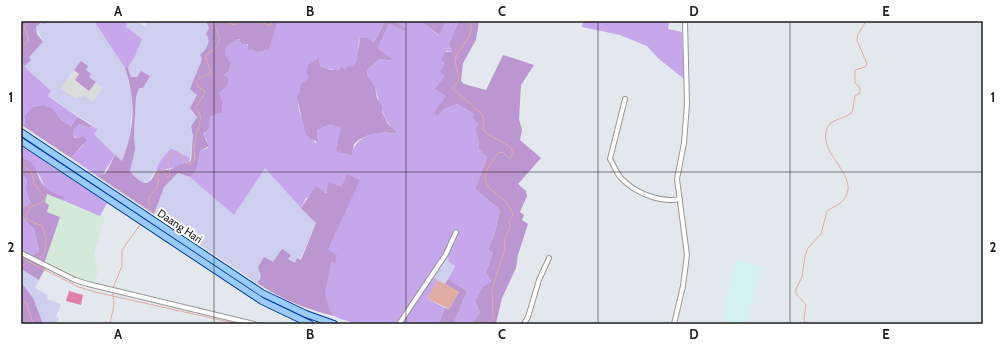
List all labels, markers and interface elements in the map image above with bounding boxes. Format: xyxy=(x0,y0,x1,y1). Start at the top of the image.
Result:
text: A xyxy=(114,3,123,19)
text: B xyxy=(306,3,314,19)
text: C xyxy=(498,3,506,19)
text: D xyxy=(689,3,699,19)
text: E xyxy=(882,3,890,19)
text: 1 xyxy=(9,89,13,105)
text: 1 xyxy=(991,89,995,105)
street label: Daang Hari xyxy=(155,206,205,246)
text: 2 xyxy=(8,239,15,255)
text: 2 xyxy=(990,239,997,255)
text: A xyxy=(114,326,123,342)
text: B xyxy=(306,326,314,342)
text: C xyxy=(498,326,506,342)
text: D xyxy=(689,326,699,342)
text: E xyxy=(882,326,890,342)

